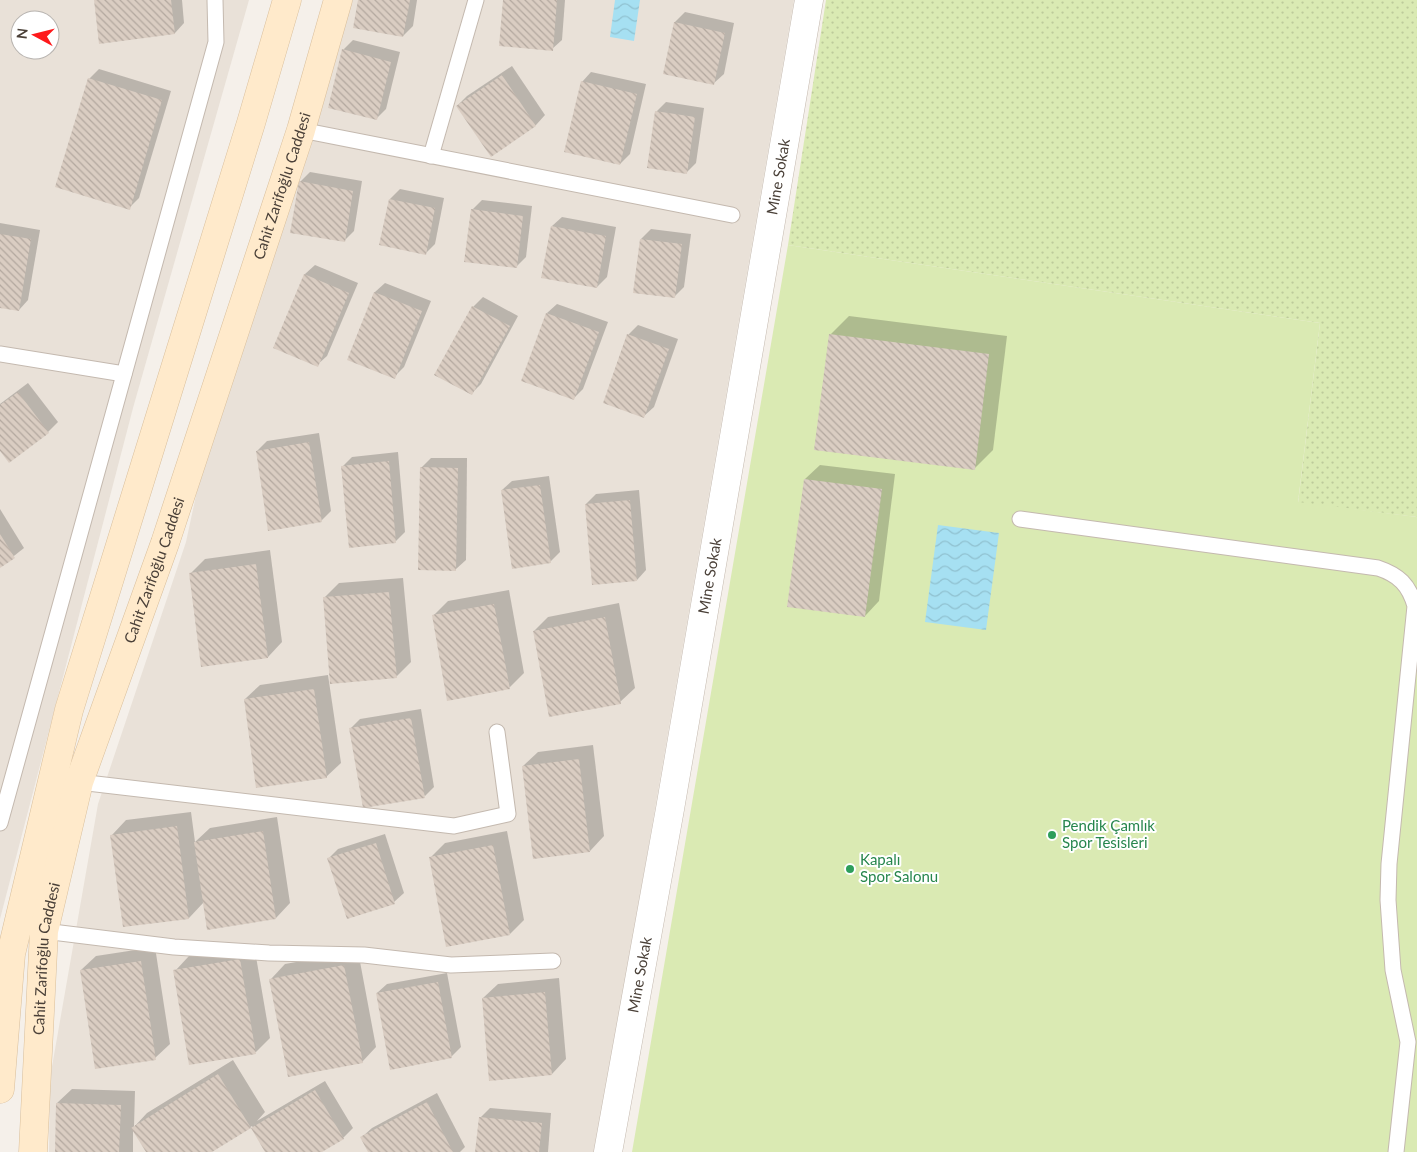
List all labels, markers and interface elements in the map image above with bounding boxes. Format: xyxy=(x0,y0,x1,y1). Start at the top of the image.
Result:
north arrow xyxy=(10,10,60,60)
text: N xyxy=(13,27,31,40)
street label: Cahit Zarifoğlu Caddesi xyxy=(249,110,314,262)
street label: Mine Sokak xyxy=(762,137,793,216)
street label: Cahit Zarifoğlu Caddesi xyxy=(120,495,187,646)
street label: Mine Sokak xyxy=(694,536,724,615)
place label: Pendik Çamlık Spor Tesisleri xyxy=(1062,816,1155,851)
marker: Pendik Çamlık Spor Tesisleri xyxy=(1046,829,1058,841)
place label: Kapalı Spor Salonu xyxy=(860,850,938,885)
marker: Kapalı Spor Salonu xyxy=(844,863,856,875)
street label: Cahit Zarifoğlu Caddesi xyxy=(29,880,63,1035)
street label: Mine Sokak xyxy=(623,935,655,1014)

